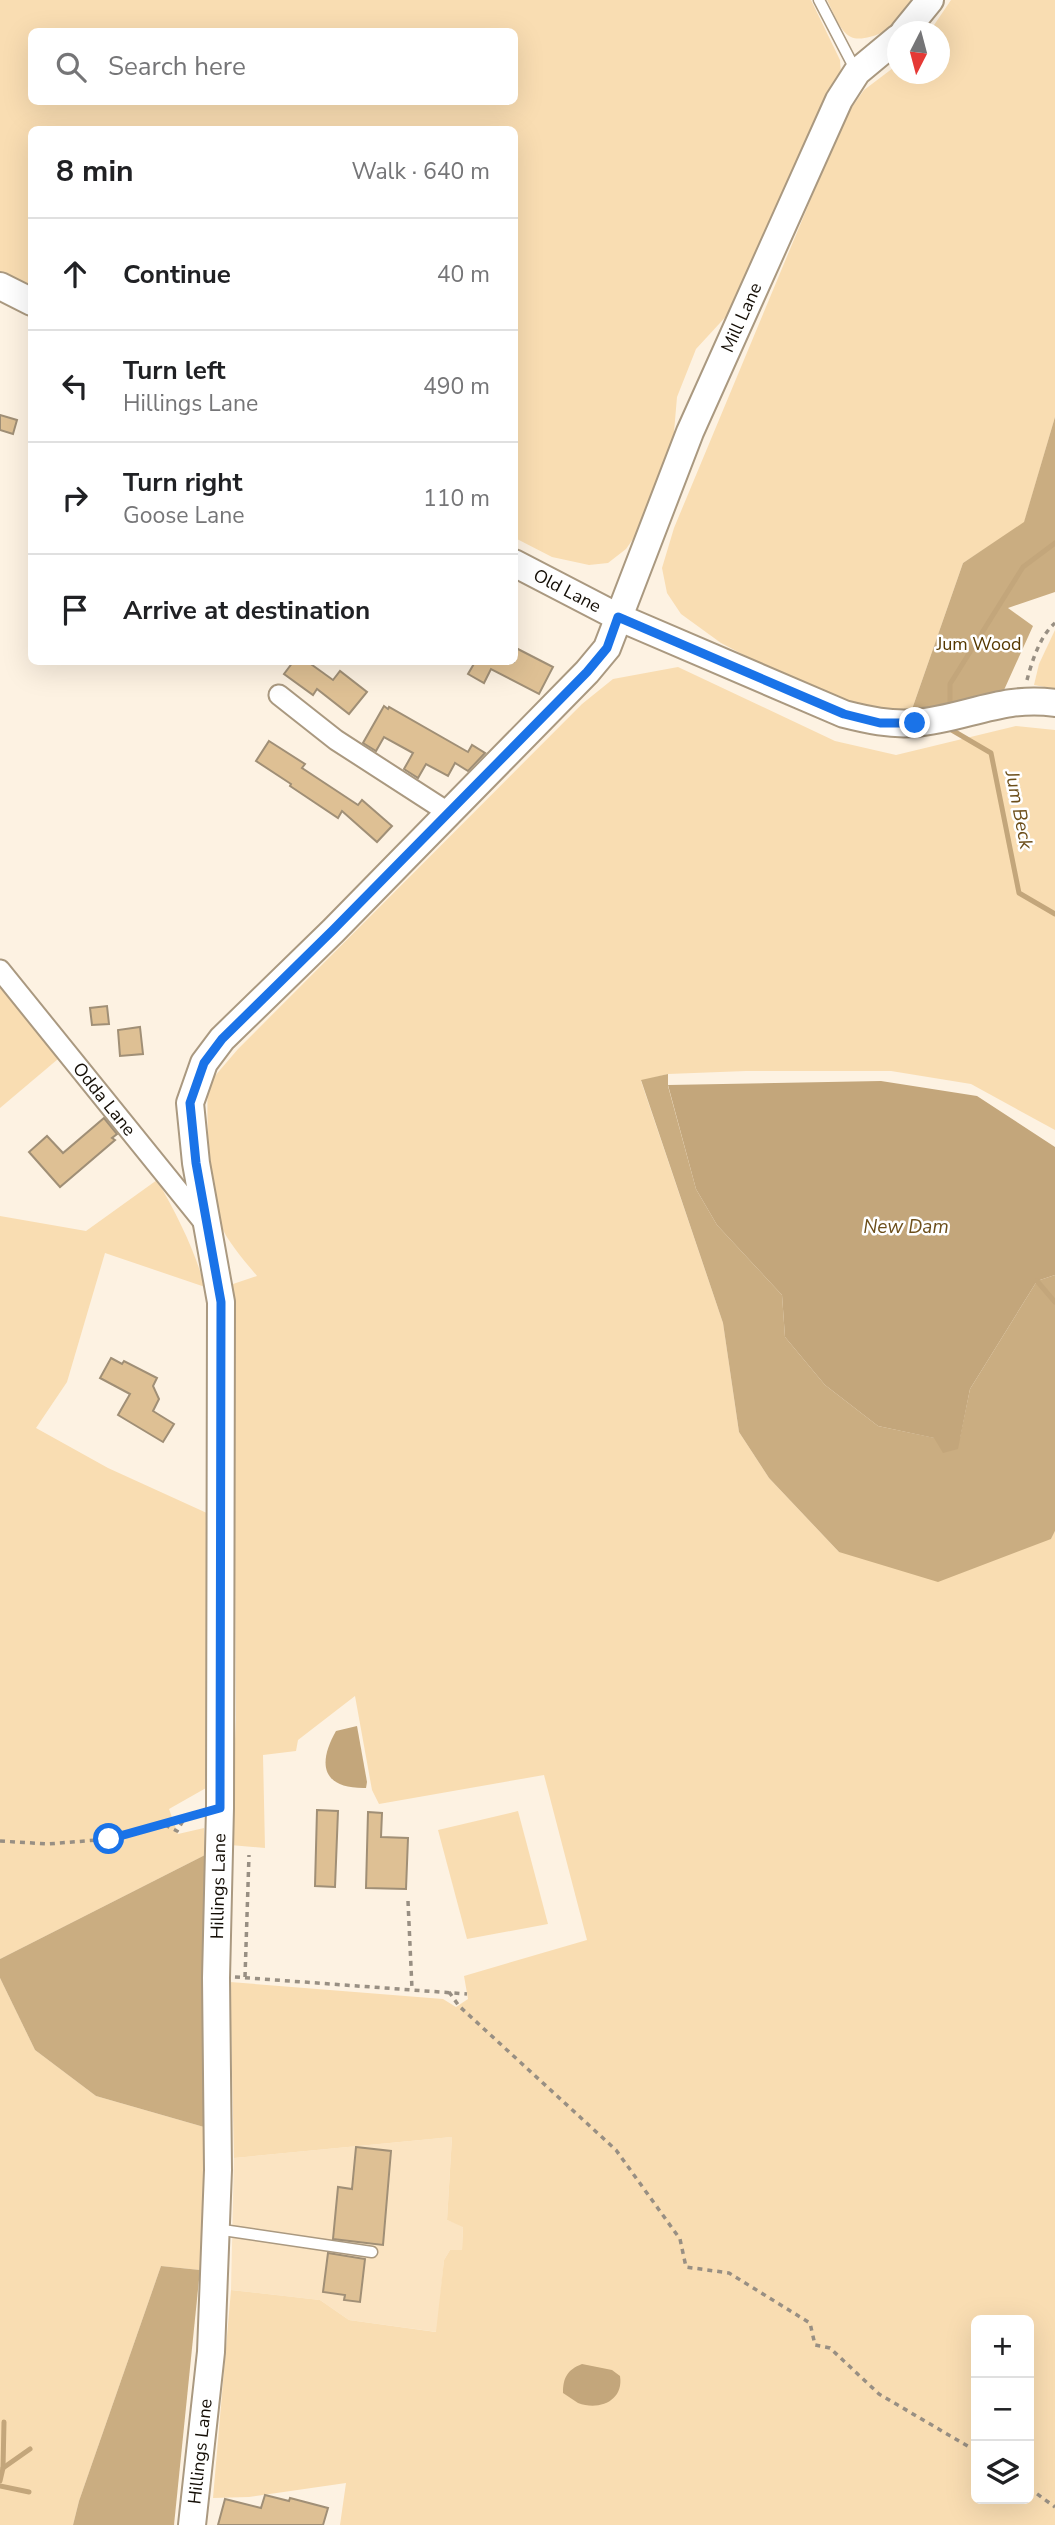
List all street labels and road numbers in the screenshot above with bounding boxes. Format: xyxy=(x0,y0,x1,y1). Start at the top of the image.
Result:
street label: Mill Lane xyxy=(715,279,768,356)
street label: Old Lane xyxy=(529,563,605,618)
street label: Odda Lane xyxy=(67,1057,141,1141)
street label: Hillings Lane xyxy=(205,1833,231,1939)
street label: Hillings Lane xyxy=(182,2397,218,2505)

